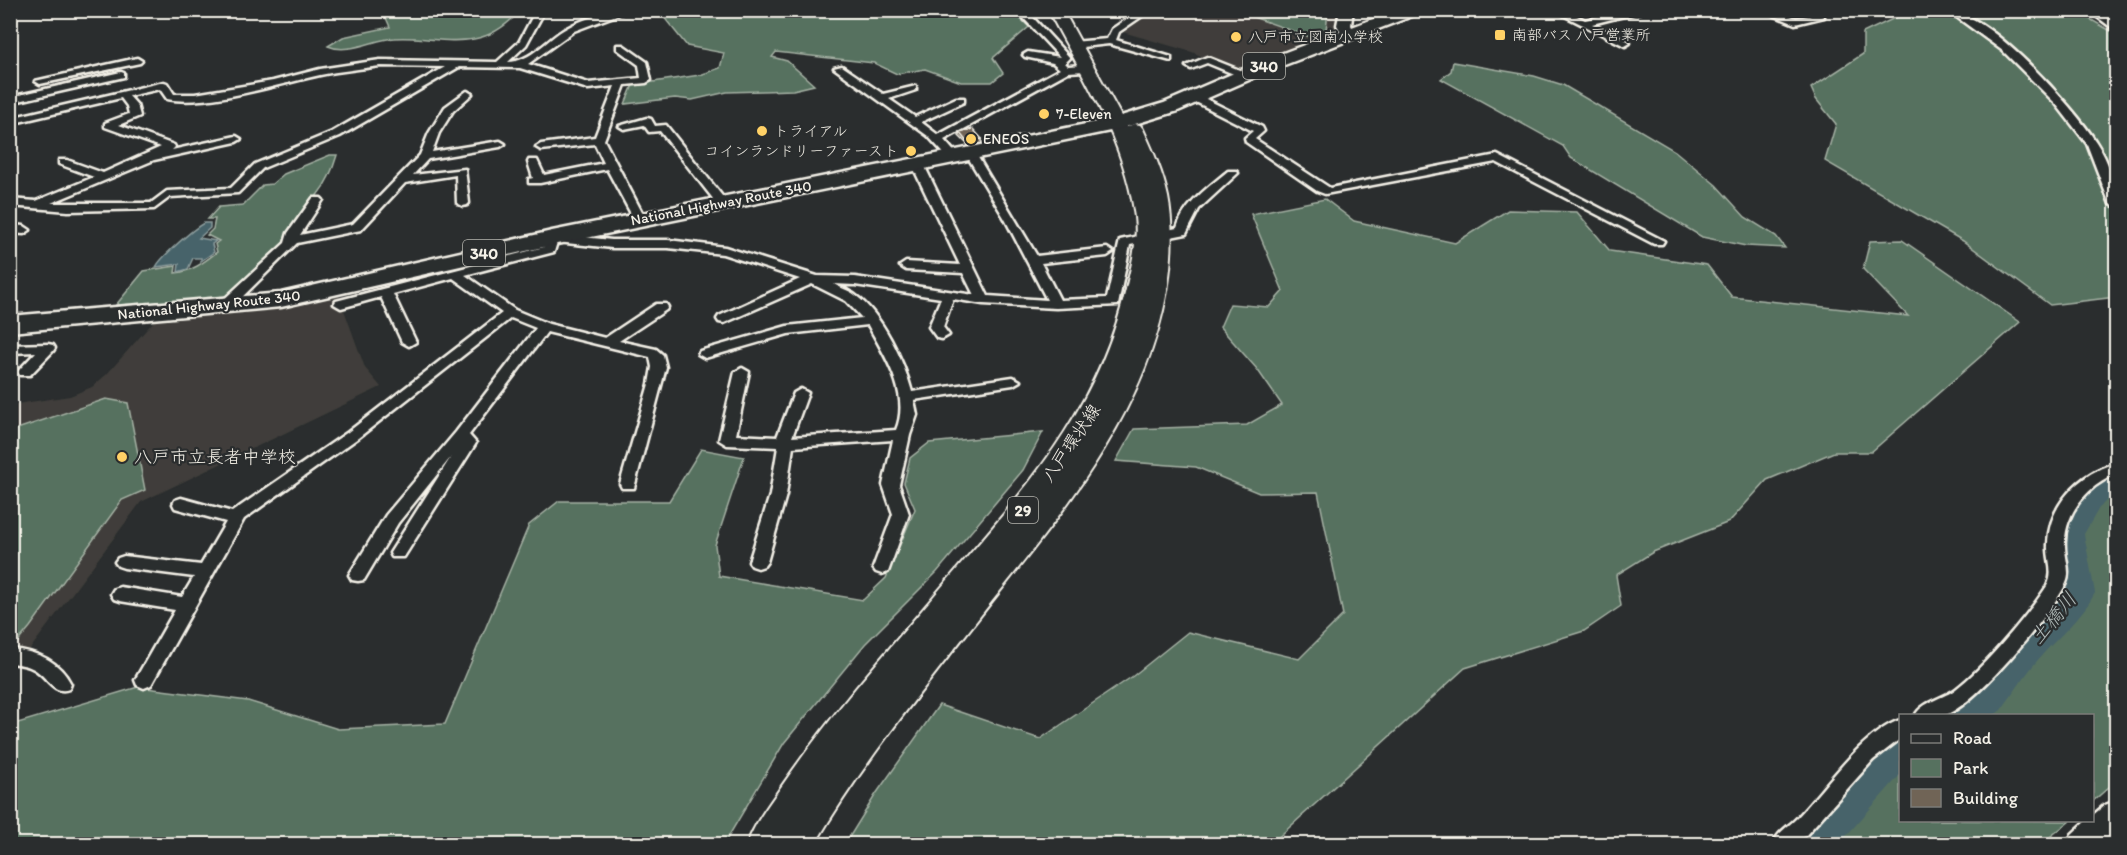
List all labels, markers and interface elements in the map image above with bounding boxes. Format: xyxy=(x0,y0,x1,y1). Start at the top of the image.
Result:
place label: 南部バス 八戸営業所 xyxy=(1512,26,1650,44)
place label: 八戸市立図南小学校 xyxy=(1248,28,1383,46)
marker: 南部バス 八戸営業所 xyxy=(1493,28,1507,42)
marker: 八戸市立図南小学校 xyxy=(1229,30,1243,44)
road number: 340 xyxy=(1243,53,1285,79)
place label: 7-Eleven xyxy=(1056,105,1112,123)
marker: 7-Eleven xyxy=(1037,107,1051,121)
place label: トライアル xyxy=(774,122,848,140)
marker: トライアル xyxy=(755,124,769,138)
place label: ENEOS xyxy=(983,130,1029,148)
marker: ENEOS xyxy=(964,132,978,146)
place label: コインランドリーファースト xyxy=(704,142,899,160)
marker: コインランドリーファースト xyxy=(904,144,918,158)
street label: National Highway Route 340 xyxy=(629,177,813,229)
road number: 340 xyxy=(463,240,505,266)
street label: National Highway Route 340 xyxy=(117,286,301,324)
street label: 八戸環状線 xyxy=(1037,400,1105,486)
place label: 八戸市立長者中学校 xyxy=(134,446,296,468)
marker: 八戸市立長者中学校 xyxy=(115,450,129,464)
road number: 29 xyxy=(1008,497,1038,523)
water label: 土橋川 xyxy=(2025,587,2081,649)
legend xyxy=(1899,714,2094,822)
text: Road xyxy=(1953,727,1992,749)
text: Park xyxy=(1953,757,1988,779)
text: Building xyxy=(1953,787,2019,809)

